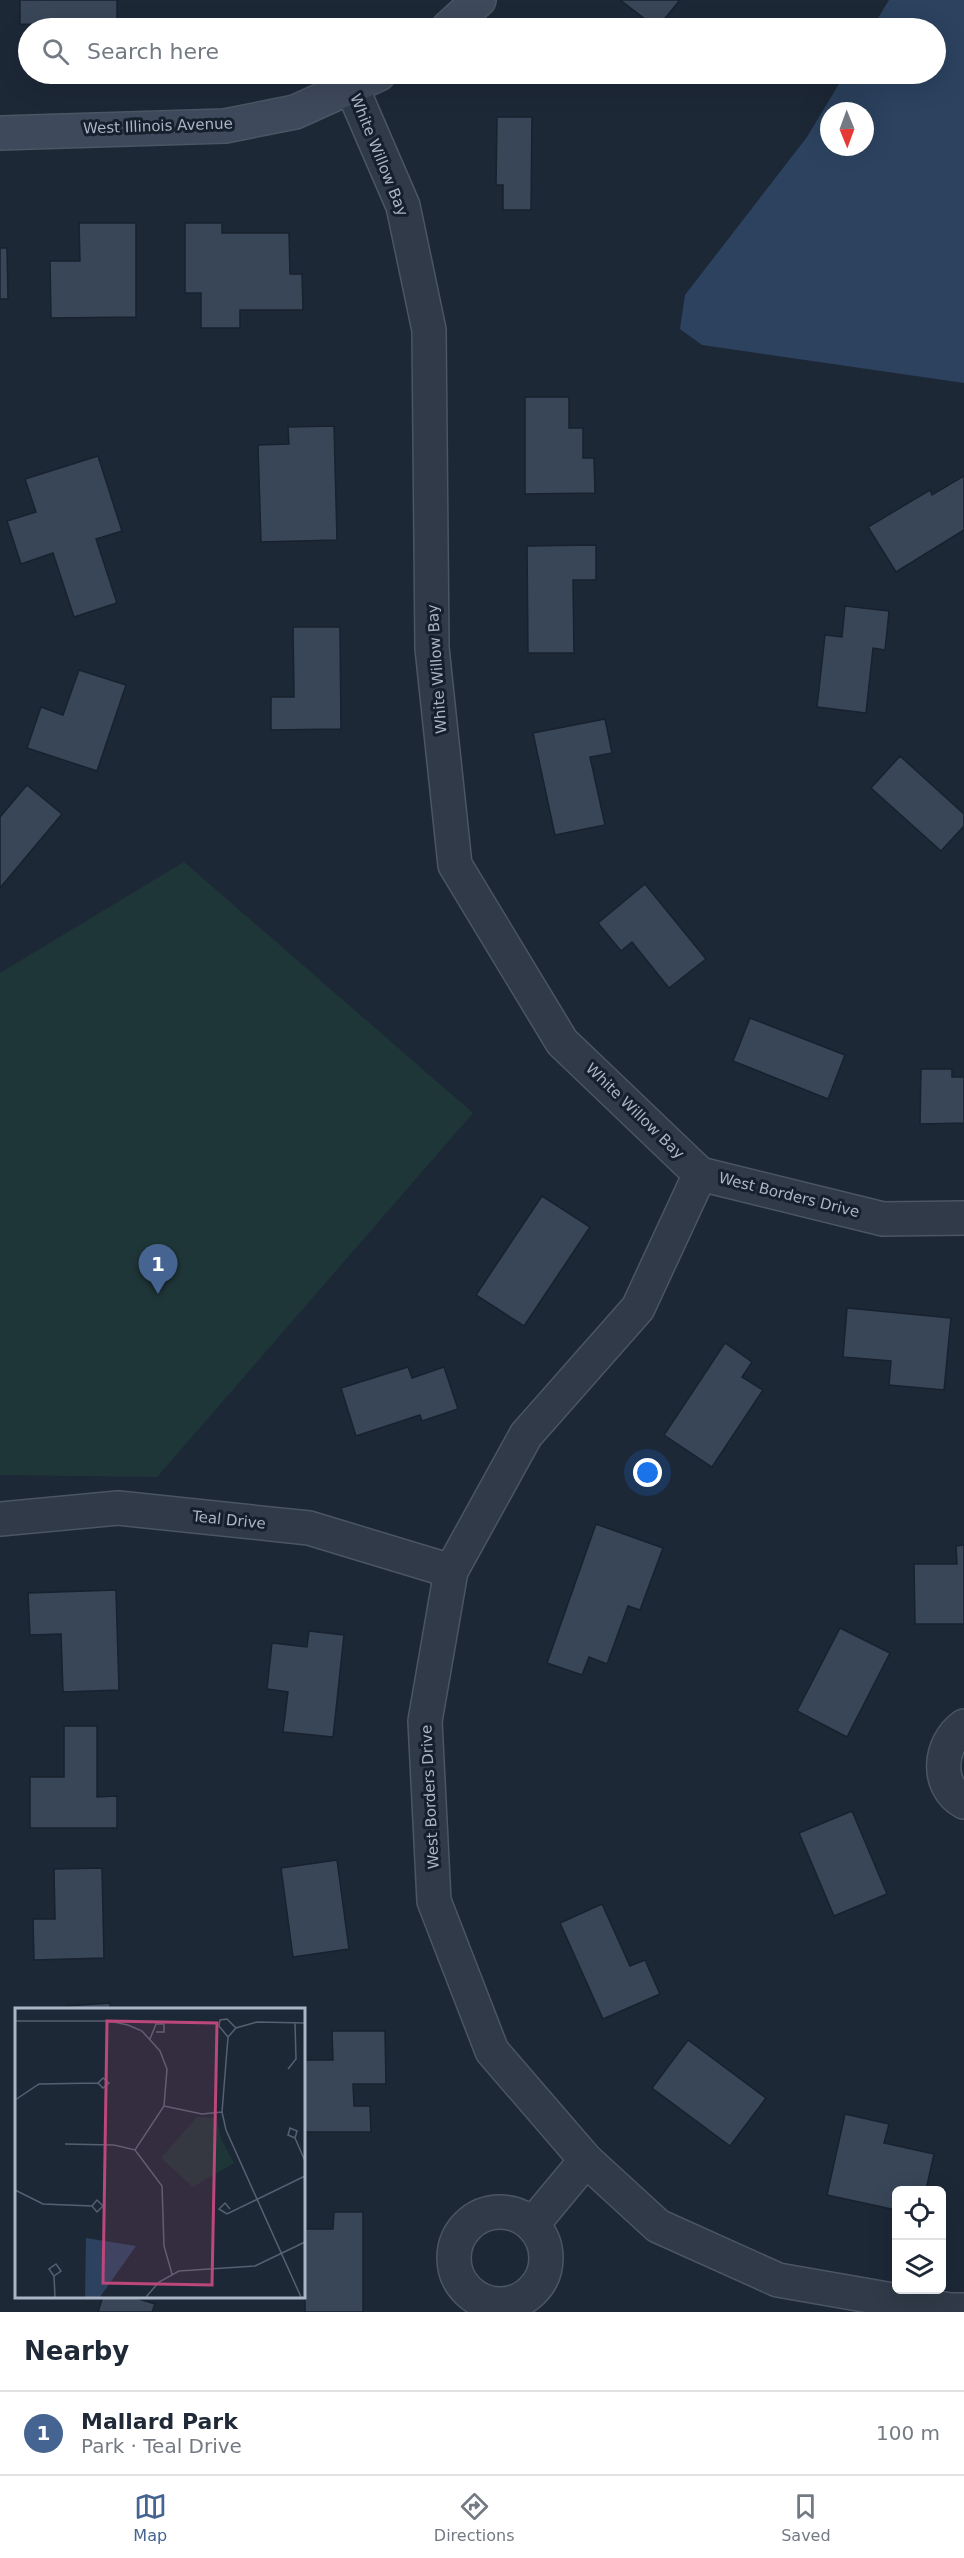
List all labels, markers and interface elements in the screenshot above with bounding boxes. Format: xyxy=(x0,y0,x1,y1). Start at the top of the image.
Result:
search box xyxy=(18,18,946,84)
icon: search xyxy=(39,35,72,68)
text: Search here xyxy=(87,39,219,64)
street label: White Willow Bay xyxy=(346,91,412,219)
north arrow xyxy=(820,102,874,156)
street label: West Illinois Avenue xyxy=(83,114,233,138)
street label: White Willow Bay xyxy=(423,603,451,734)
street label: White Willow Bay xyxy=(582,1059,688,1163)
street label: West Borders Drive xyxy=(717,1169,861,1221)
pin: 1 xyxy=(138,1244,178,1294)
your location xyxy=(633,1458,662,1487)
street label: Teal Drive xyxy=(190,1507,267,1533)
street label: West Borders Drive xyxy=(417,1724,443,1870)
inset map xyxy=(15,2008,304,2297)
map controls xyxy=(892,2186,946,2294)
button: locate xyxy=(892,2186,946,2240)
button: layers xyxy=(892,2240,946,2294)
text: Nearby xyxy=(24,2336,129,2366)
text: Mallard Park xyxy=(81,2409,238,2434)
text: 1 xyxy=(37,2421,50,2445)
text: 100 m xyxy=(876,2421,940,2445)
text: Park · Teal Drive xyxy=(81,2434,242,2458)
tab: Map xyxy=(133,2490,167,2545)
tab: Directions xyxy=(434,2490,514,2545)
tab: Saved xyxy=(781,2490,831,2545)

